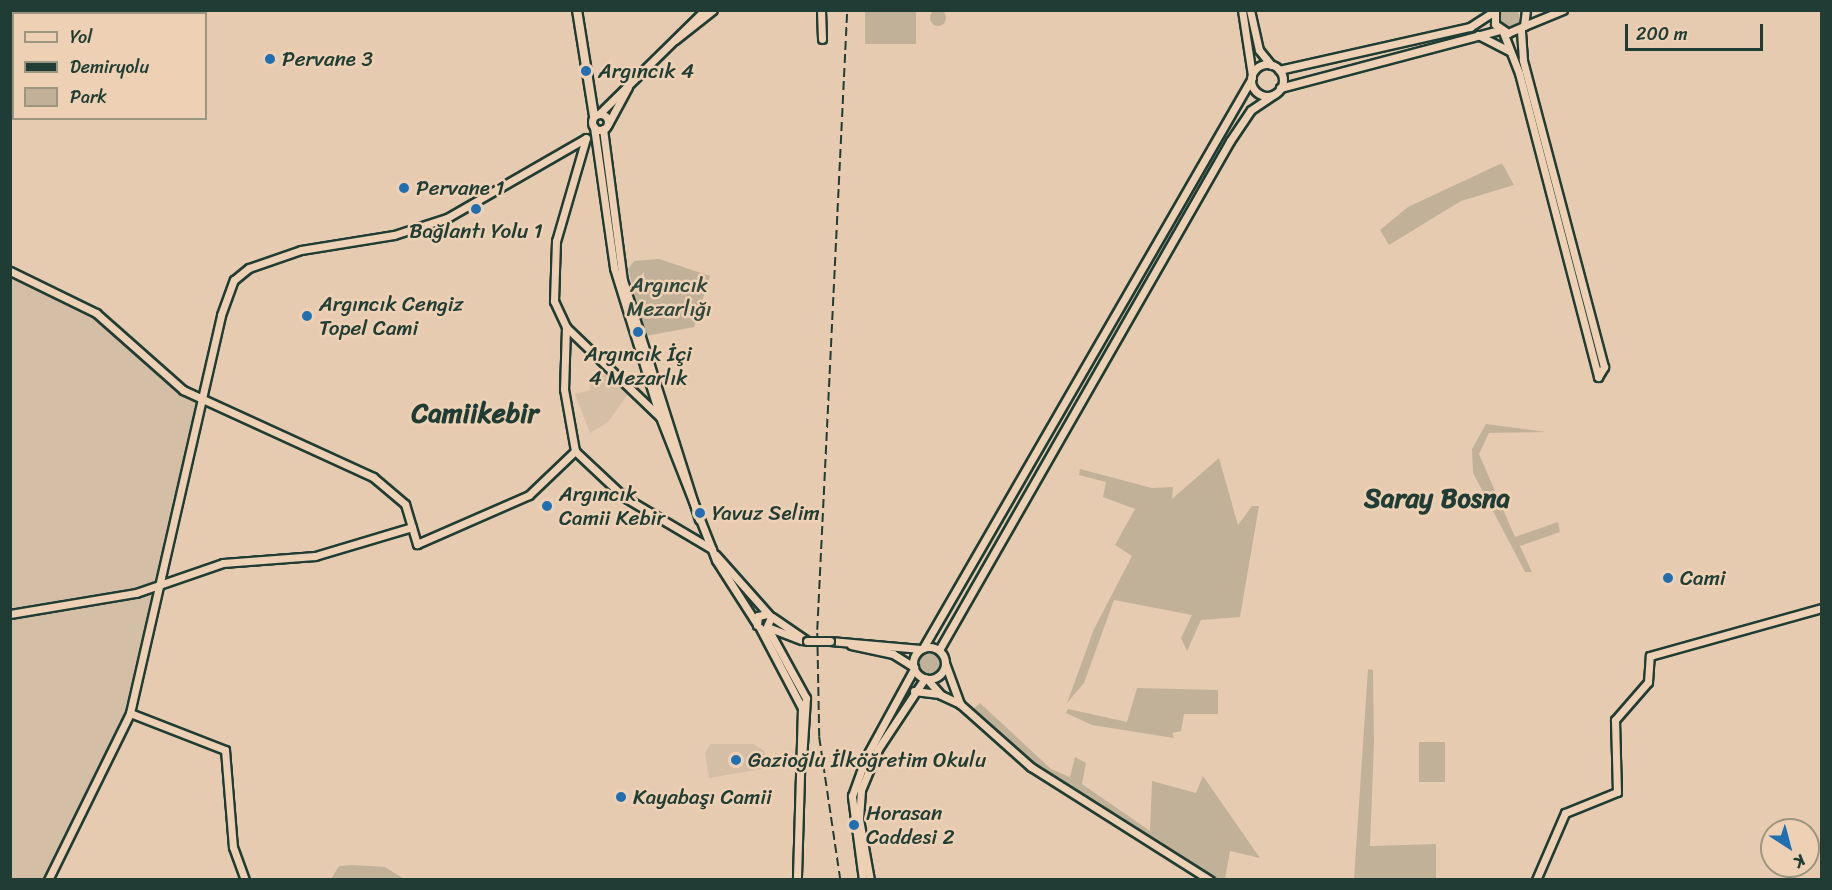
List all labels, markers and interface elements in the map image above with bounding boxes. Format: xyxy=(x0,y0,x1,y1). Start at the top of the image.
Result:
legend xyxy=(12,12,207,120)
scale bar xyxy=(1628,12,1766,50)
text: 200 m xyxy=(1636,18,1688,50)
text: Yol xyxy=(70,21,92,53)
place label: Pervane 3 xyxy=(282,46,373,72)
text: Demiryolu xyxy=(70,51,149,83)
marker: Pervane 3 xyxy=(263,52,277,66)
place label: Argıncık 4 xyxy=(598,58,694,84)
marker: Argıncık 4 xyxy=(579,64,593,78)
text: Park xyxy=(70,81,107,113)
place label: Pervane 1 xyxy=(416,175,504,201)
marker: Pervane 1 xyxy=(397,181,411,195)
marker: Bağlantı Yolu 1 xyxy=(469,202,483,216)
place label: Bağlantı Yolu 1 xyxy=(409,218,543,244)
park label: Argıncık Mezarlığı xyxy=(626,272,712,322)
place label: Argıncık Cengiz Topel Cami xyxy=(319,291,464,341)
marker: Argıncık Cengiz Topel Cami xyxy=(300,309,314,323)
marker: Argıncık İçi 4 Mezarlık xyxy=(631,325,645,339)
place label: Argıncık İçi 4 Mezarlık xyxy=(584,341,692,391)
district label: Camiikebir xyxy=(411,398,539,430)
place label: Argıncık Camii Kebir xyxy=(559,481,665,531)
district label: Saray Bosna xyxy=(1363,483,1511,515)
marker: Argıncık Camii Kebir xyxy=(540,499,554,513)
place label: Yavuz Selim xyxy=(712,500,820,526)
marker: Yavuz Selim xyxy=(693,506,707,520)
place label: Cami xyxy=(1680,565,1726,591)
marker: Cami xyxy=(1661,571,1675,585)
place label: Gazioğlu İlköğretim Okulu xyxy=(748,747,987,773)
marker: Gazioğlu İlköğretim Okulu xyxy=(729,753,743,767)
place label: Kayabaşı Camii xyxy=(633,784,772,810)
marker: Kayabaşı Camii xyxy=(614,790,628,804)
place label: Horasan Caddesi 2 xyxy=(866,800,955,850)
marker: Horasan Caddesi 2 xyxy=(847,818,861,832)
north arrow xyxy=(1760,818,1820,878)
text: K xyxy=(1787,847,1812,876)

